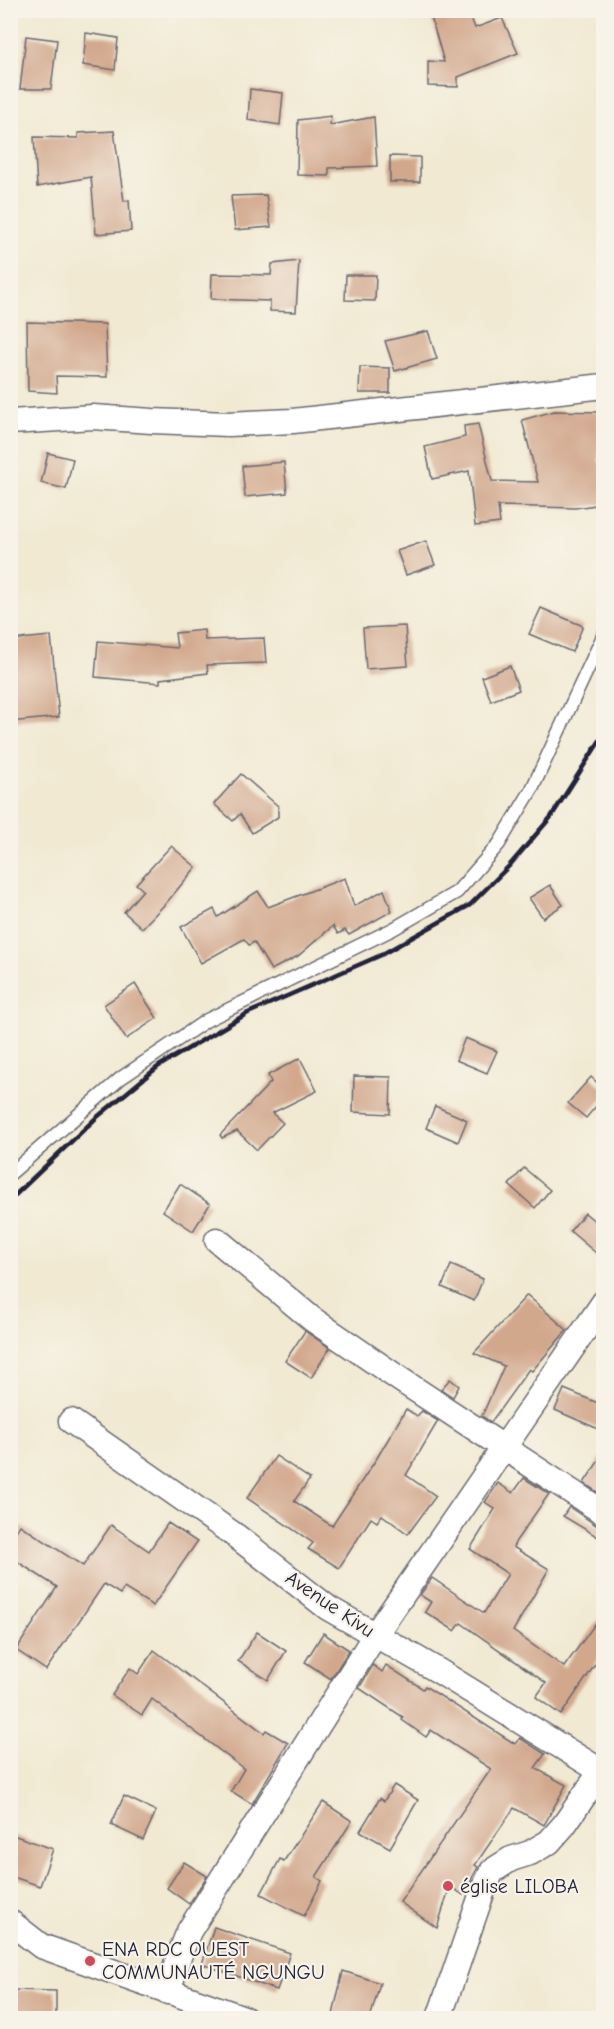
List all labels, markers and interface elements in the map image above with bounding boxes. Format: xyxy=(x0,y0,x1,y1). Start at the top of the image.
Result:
street label: Avenue Kivu xyxy=(281,1566,379,1642)
place label: église LILOBA xyxy=(460,1875,579,1898)
marker: église LILOBA xyxy=(441,1879,455,1893)
place label: ENA RDC OUEST COMMUNAUTÉ NGUNGU xyxy=(102,1938,325,1984)
marker: ENA RDC OUEST COMMUNAUTÉ NGUNGU xyxy=(83,1954,97,1968)

